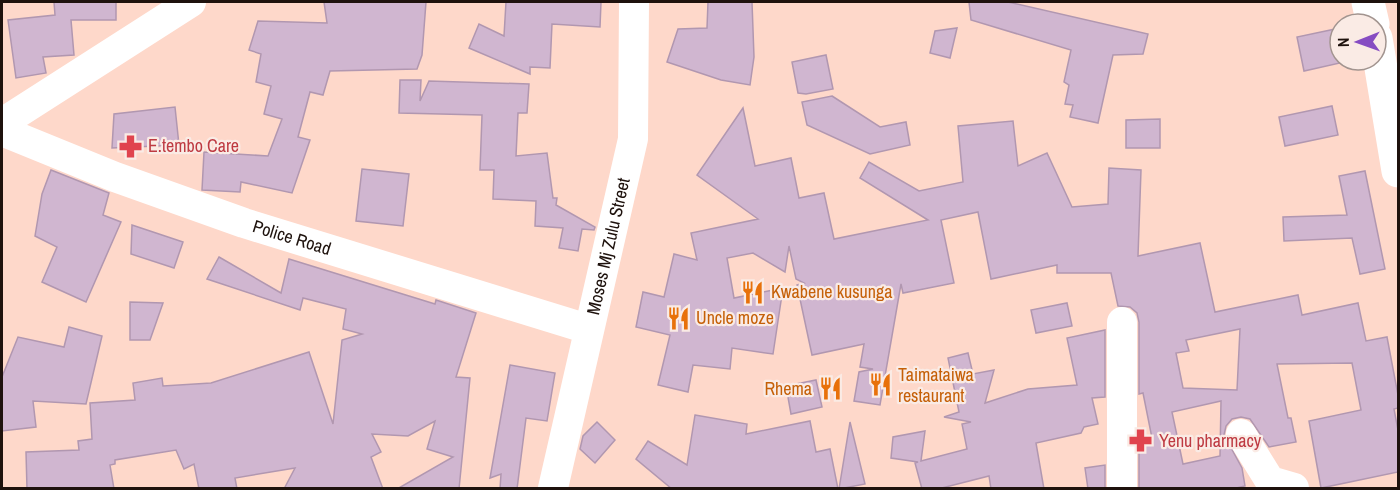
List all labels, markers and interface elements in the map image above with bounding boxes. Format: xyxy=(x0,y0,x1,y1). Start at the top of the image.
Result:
north arrow xyxy=(1328,12,1388,72)
text: N xyxy=(1332,37,1354,47)
pharmacy icon: E.tembo Care xyxy=(117,133,143,159)
place label: E.tembo Care xyxy=(148,133,239,158)
street label: Moses Mj Zulu Street xyxy=(580,175,636,317)
street label: Police Road xyxy=(250,213,334,261)
restaurant icon: Kwabene kusunga xyxy=(740,279,766,305)
place label: Kwabene kusunga xyxy=(771,279,892,304)
restaurant icon: Uncle moze xyxy=(665,305,691,331)
place label: Uncle moze xyxy=(696,305,774,330)
place label: Taimataiwa restaurant xyxy=(898,362,974,408)
restaurant icon: Taimataiwa restaurant xyxy=(867,372,893,398)
place label: Rhema xyxy=(764,376,812,401)
restaurant icon: Rhema xyxy=(817,376,843,402)
pharmacy icon: Yenu pharmacy xyxy=(1128,428,1154,454)
place label: Yenu pharmacy xyxy=(1159,428,1262,453)

